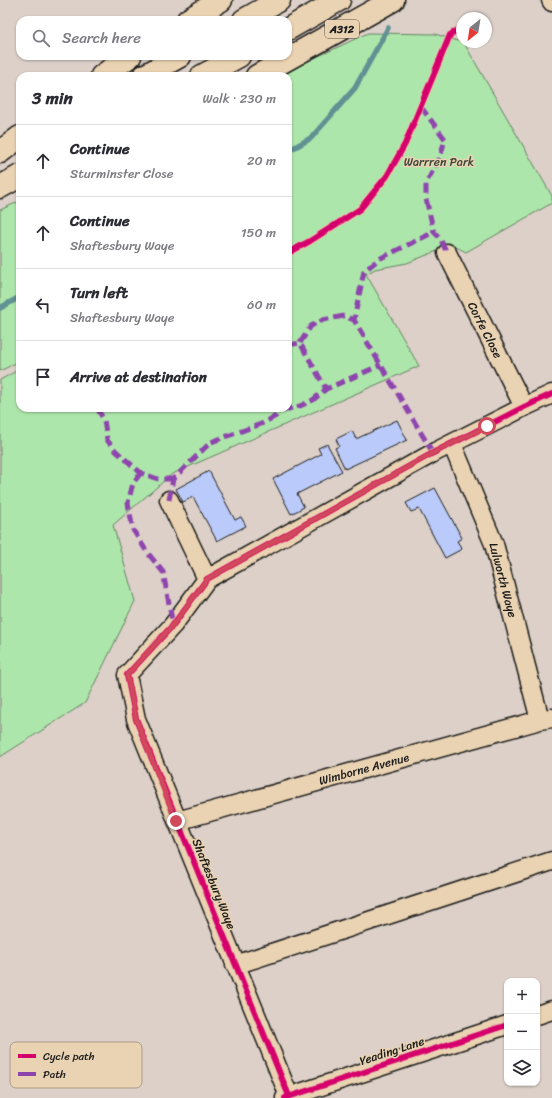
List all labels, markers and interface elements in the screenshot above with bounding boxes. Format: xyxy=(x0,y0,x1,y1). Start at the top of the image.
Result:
north arrow xyxy=(456,12,492,48)
search box xyxy=(16,16,292,60)
road number: A312 xyxy=(325,20,359,38)
text: Search here xyxy=(62,25,141,51)
icon: search xyxy=(30,27,52,49)
text: 3 min xyxy=(32,83,73,113)
text: Walk · 230 m xyxy=(202,87,276,110)
text: Continue xyxy=(70,136,130,162)
text: 20 m xyxy=(247,149,276,172)
icon: ahead xyxy=(32,150,54,172)
park label: Warrren Park xyxy=(404,151,474,173)
text: Sturminster Close xyxy=(70,162,173,185)
text: Continue xyxy=(70,208,130,234)
text: 150 m xyxy=(241,221,276,244)
icon: ahead xyxy=(32,222,54,244)
text: Shaftesbury Waye xyxy=(70,234,174,257)
text: Turn left xyxy=(70,280,128,306)
text: 60 m xyxy=(247,293,276,316)
icon: left xyxy=(32,294,54,316)
street label: Corfe Close xyxy=(461,298,509,362)
text: Shaftesbury Waye xyxy=(70,306,174,329)
text: Arrive at destination xyxy=(70,364,207,390)
icon: arrive xyxy=(32,366,54,388)
route start xyxy=(478,417,496,435)
street label: Lulworth Waye xyxy=(482,540,524,620)
street label: Wimborne Avenue xyxy=(316,746,412,792)
route end xyxy=(167,812,185,830)
street label: Shaftesbury Waye xyxy=(186,835,242,933)
map controls xyxy=(504,978,540,1086)
button: + xyxy=(504,978,540,1014)
button: − xyxy=(504,1014,540,1050)
street label: Yeading Lane xyxy=(357,1030,427,1072)
legend xyxy=(10,1042,142,1088)
text: Cycle path xyxy=(43,1047,95,1066)
button: layers xyxy=(504,1050,540,1086)
text: Path xyxy=(43,1065,66,1084)

